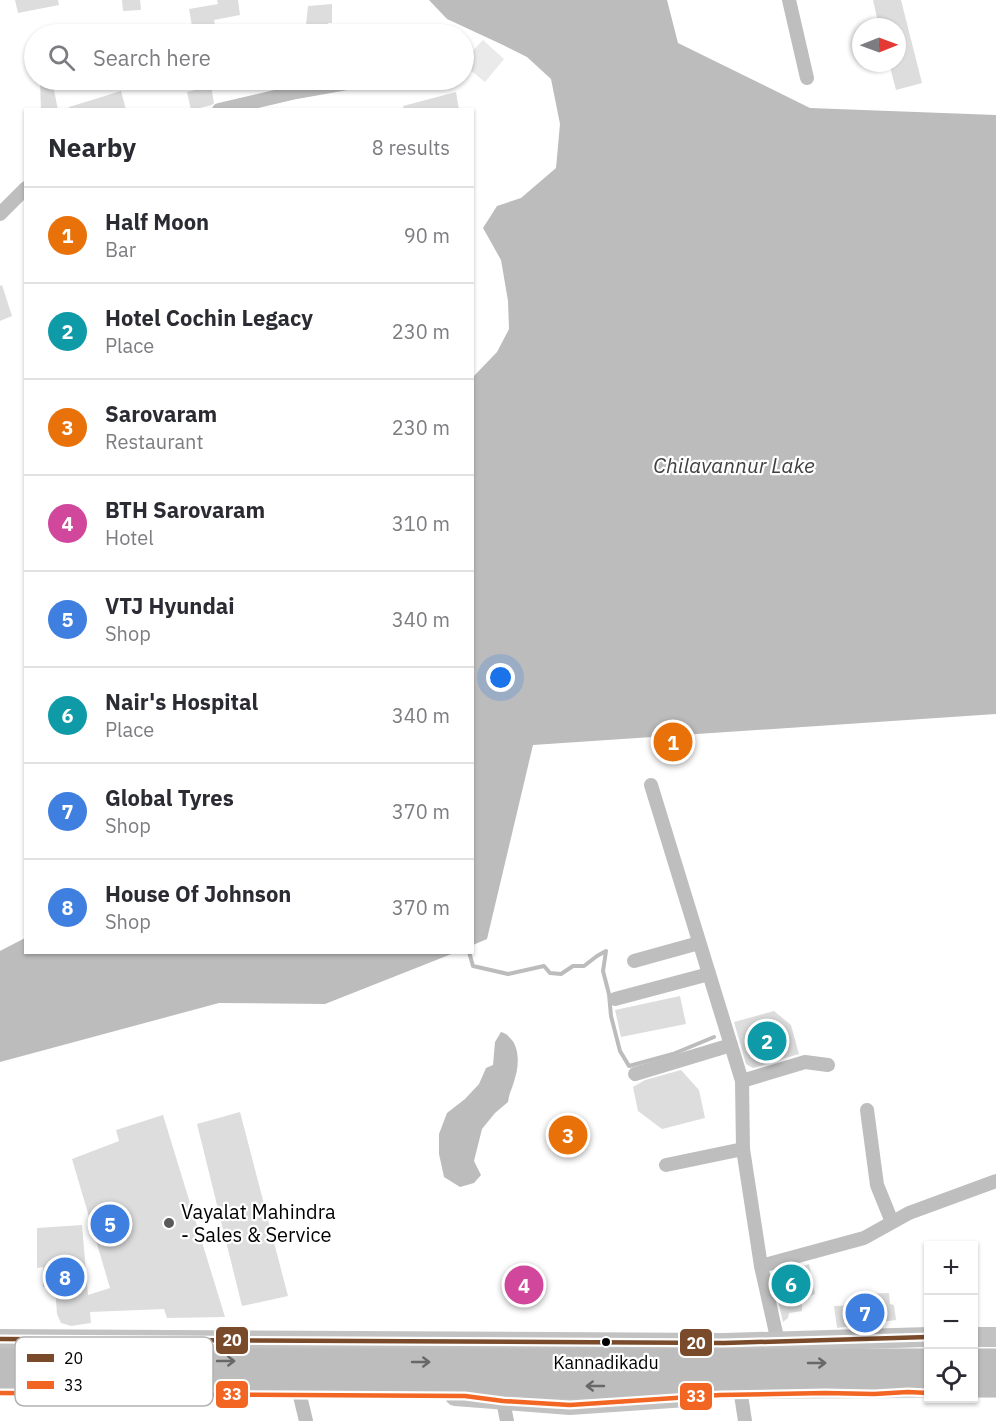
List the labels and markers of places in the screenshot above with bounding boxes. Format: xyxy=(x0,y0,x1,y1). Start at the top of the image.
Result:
pin: 1 xyxy=(654,720,692,764)
pin: 2 xyxy=(748,1018,786,1064)
pin: 3 xyxy=(548,1112,588,1158)
place label: Vayalat Mahindra - Sales & Service xyxy=(181,1198,336,1248)
pin: 5 xyxy=(90,1202,130,1246)
marker: Vayalat Mahindra - Sales & Service xyxy=(162,1216,176,1230)
pin: 8 xyxy=(46,1254,84,1300)
pin: 4 xyxy=(504,1262,544,1308)
pin: 6 xyxy=(772,1262,810,1306)
pin: 7 xyxy=(846,1290,884,1336)
marker: Kannadikadu xyxy=(600,1336,612,1348)
place label: Kannadikadu xyxy=(553,1351,659,1374)

